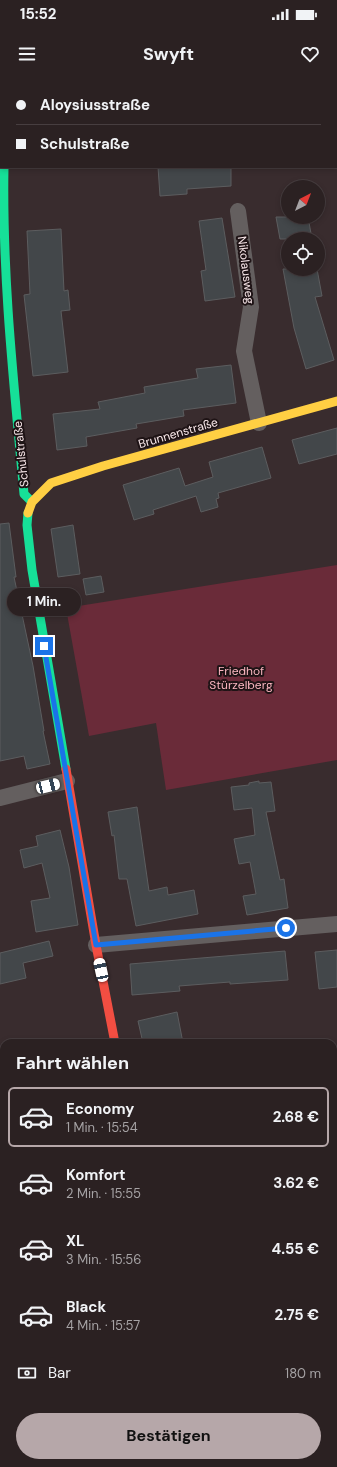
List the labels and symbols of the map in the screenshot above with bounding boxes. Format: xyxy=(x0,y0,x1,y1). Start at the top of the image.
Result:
north arrow xyxy=(281,180,325,224)
street label: Nikolausweg xyxy=(234,235,258,305)
street label: Brunnenstraße xyxy=(136,414,220,452)
street label: Schulstraße xyxy=(10,420,32,488)
callout: 1 Min. xyxy=(7,588,81,616)
route end xyxy=(35,637,53,655)
park label: Friedhof Stürzelberg xyxy=(209,663,273,693)
car xyxy=(35,777,61,795)
route start xyxy=(277,919,295,937)
car xyxy=(93,957,109,983)

